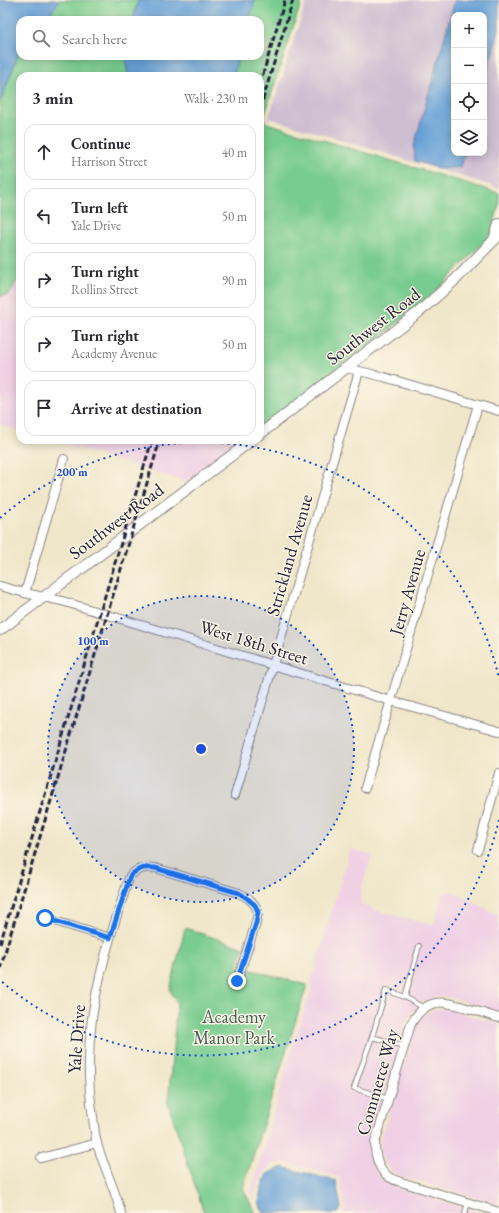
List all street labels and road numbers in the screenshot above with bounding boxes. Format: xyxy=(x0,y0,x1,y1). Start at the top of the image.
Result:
street label: Southwest Road xyxy=(321,282,425,370)
street label: Southwest Road xyxy=(64,477,169,564)
street label: Strickland Avenue xyxy=(261,491,317,619)
street label: Jerry Avenue xyxy=(383,546,430,640)
street label: West 18th Street xyxy=(197,615,311,669)
street label: Yale Drive xyxy=(62,1004,90,1074)
street label: Commerce Way xyxy=(351,1026,403,1138)

